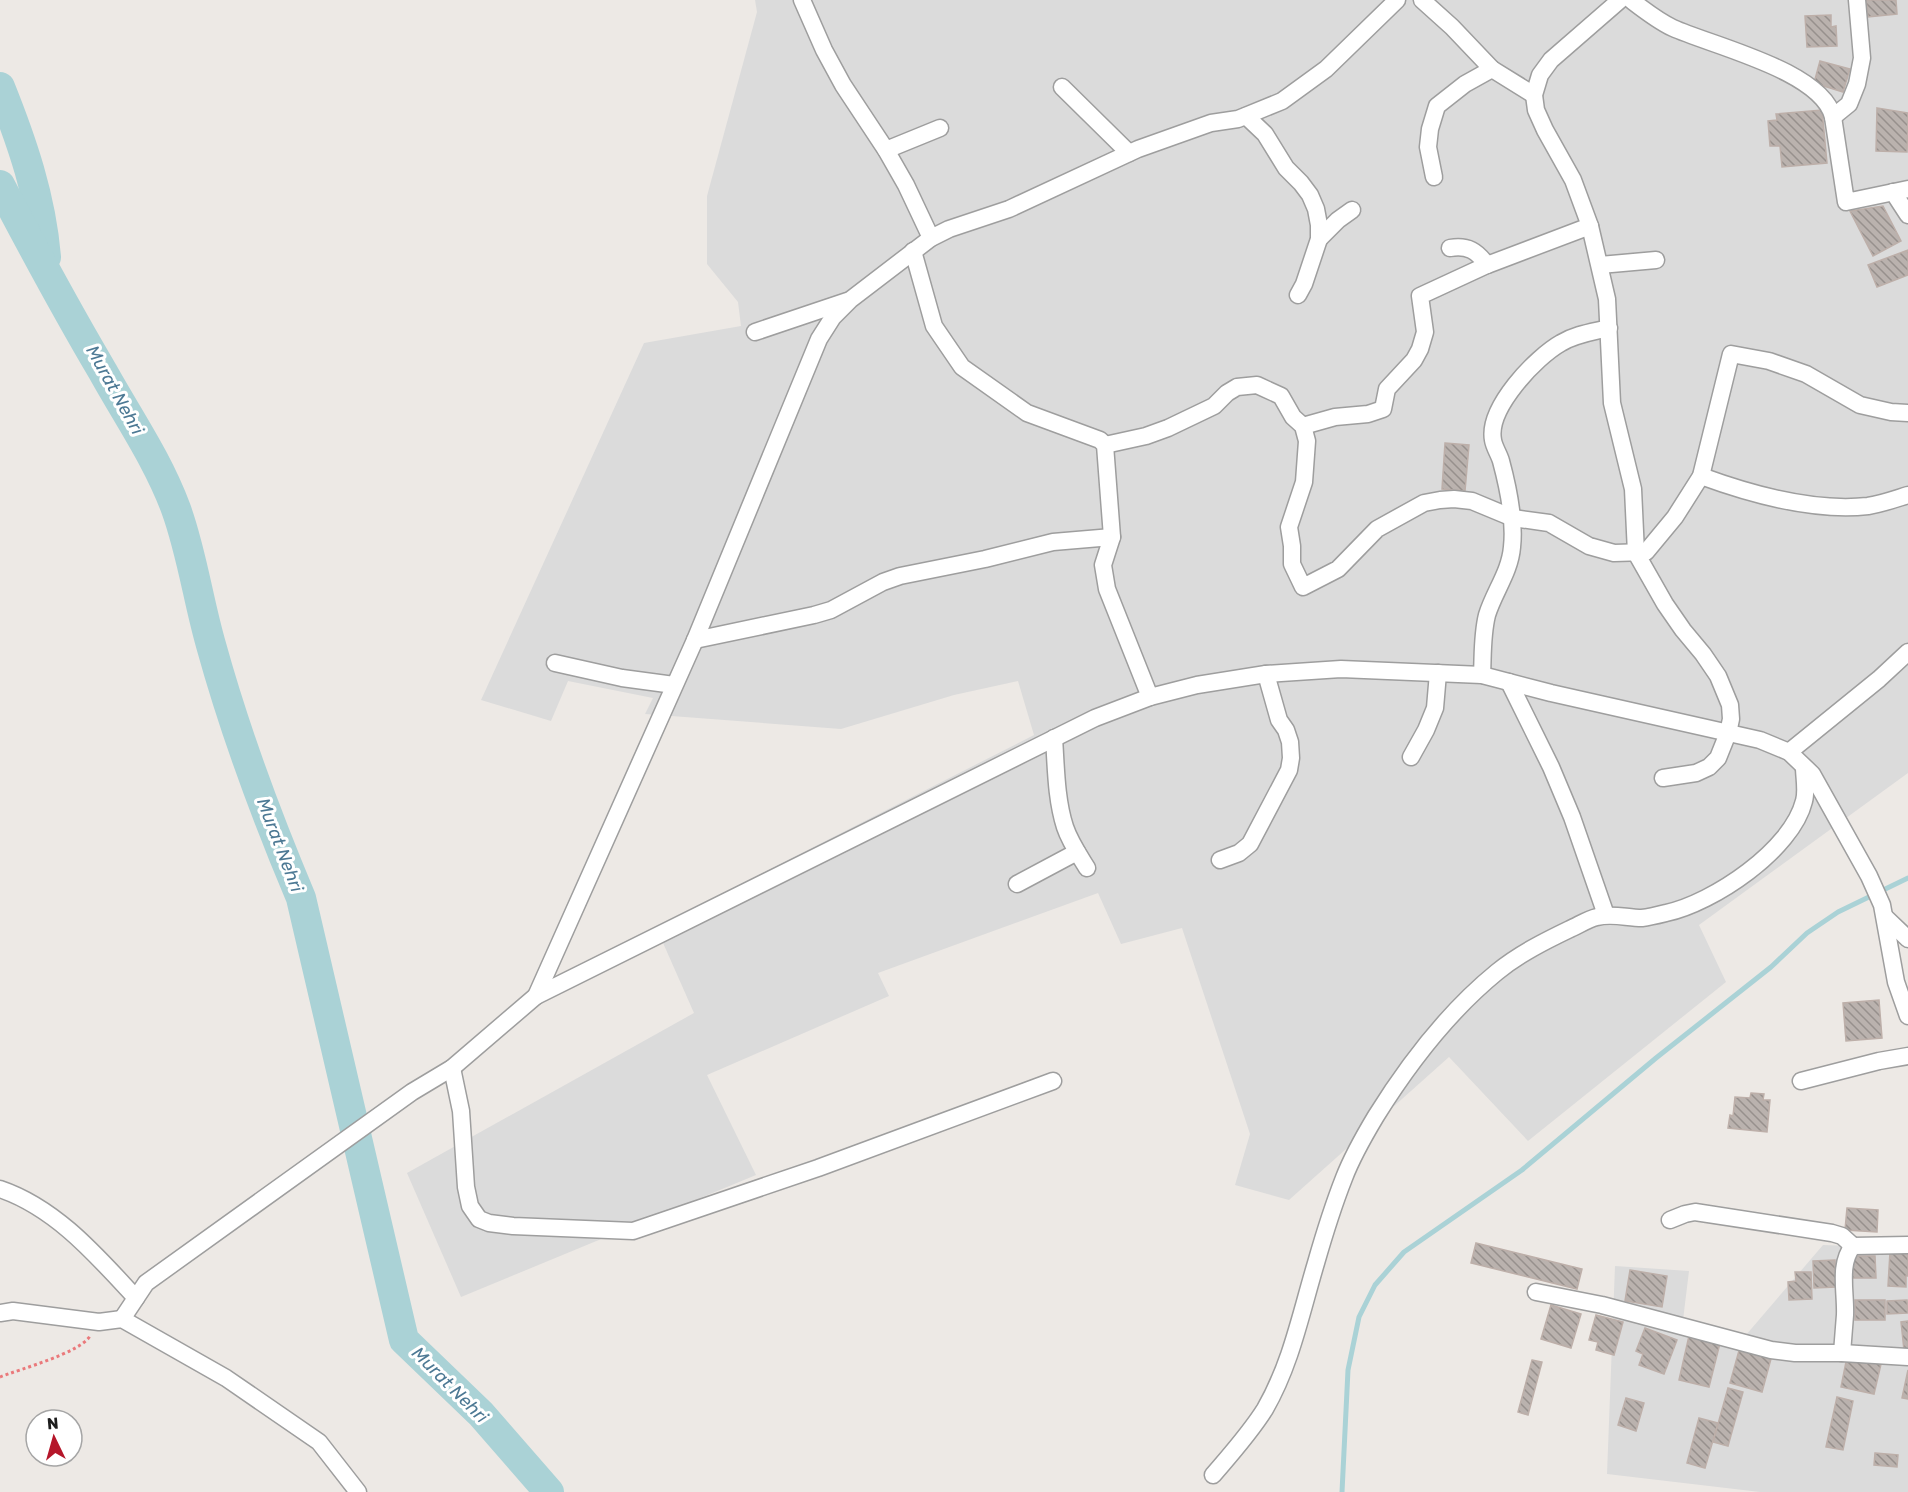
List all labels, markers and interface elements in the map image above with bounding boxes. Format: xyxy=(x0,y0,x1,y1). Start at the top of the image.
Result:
water label: Murat Nehri xyxy=(81,341,149,439)
water label: Murat Nehri xyxy=(252,795,308,896)
water label: Murat Nehri xyxy=(407,1342,493,1428)
north arrow xyxy=(24,1408,84,1468)
text: N xyxy=(46,1414,59,1434)

